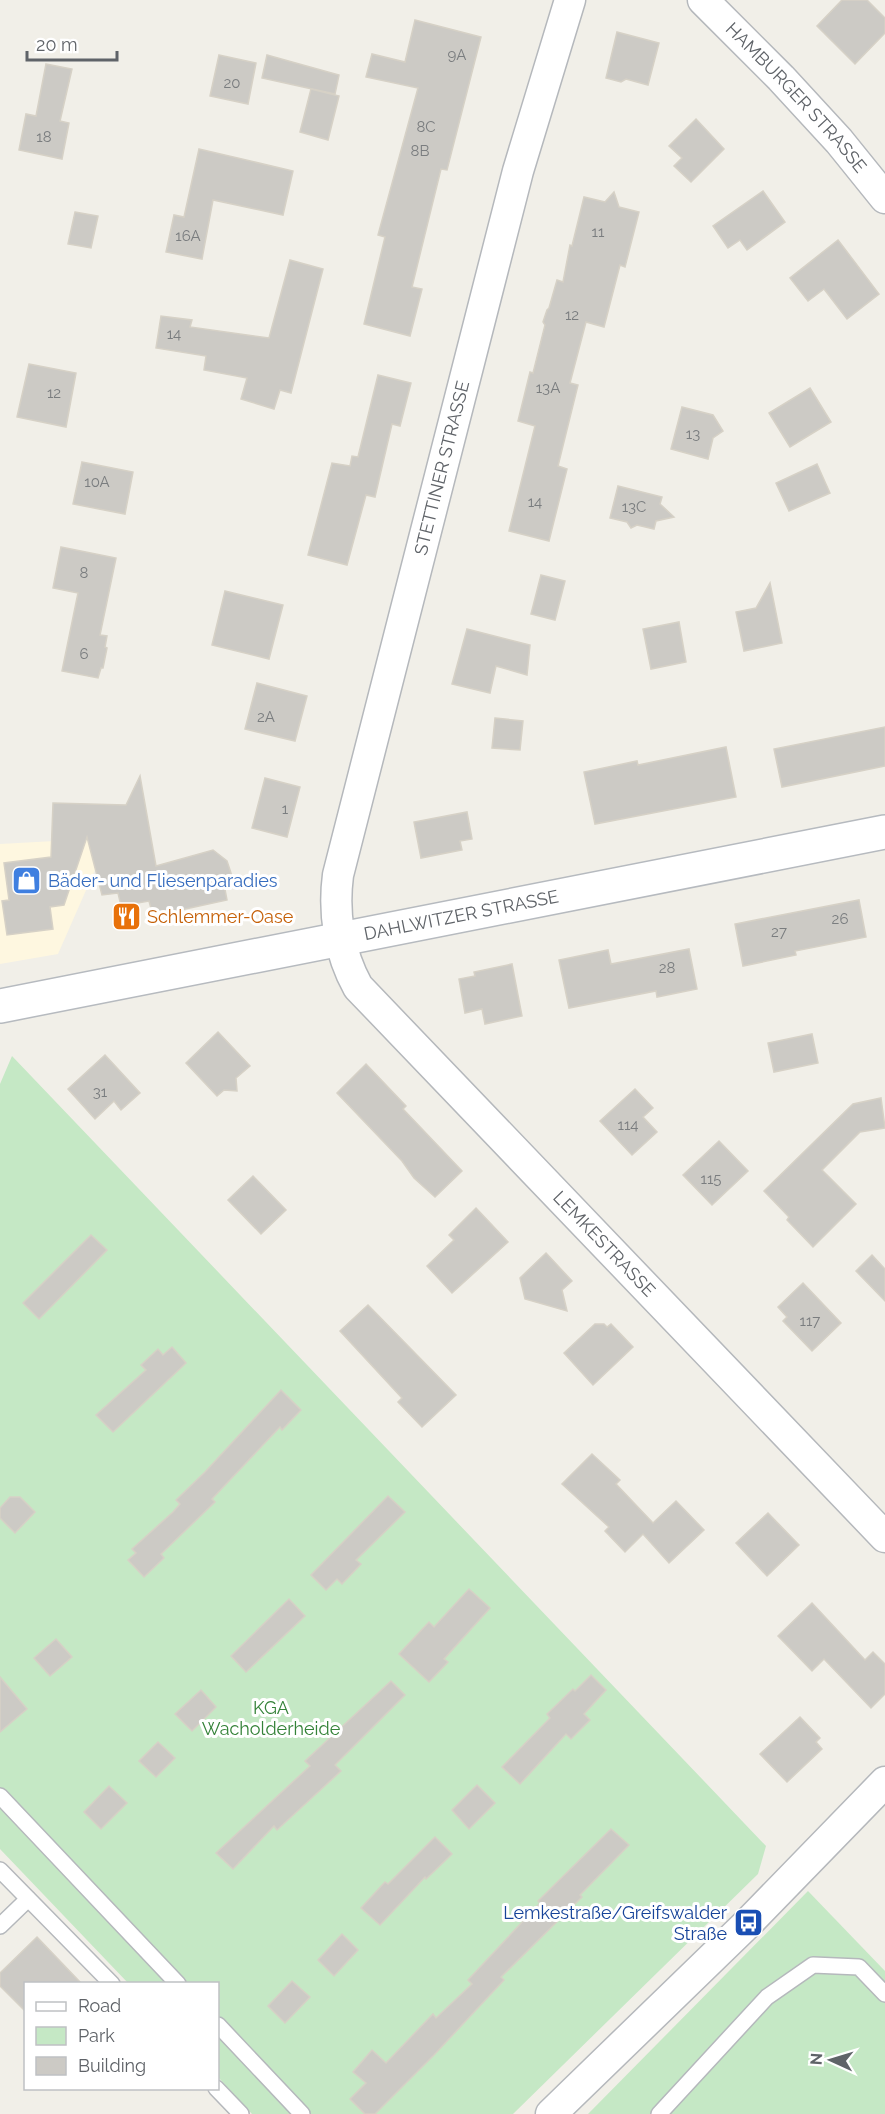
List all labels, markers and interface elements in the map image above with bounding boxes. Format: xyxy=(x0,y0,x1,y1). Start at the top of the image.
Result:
street label: HAMBURGER STRASSE xyxy=(722,18,871,177)
scale bar xyxy=(27,24,117,62)
text: 20 m xyxy=(36,34,78,55)
house number: 9A xyxy=(448,46,466,64)
house number: 20 xyxy=(224,74,241,92)
house number: 8C xyxy=(416,118,436,136)
house number: 18 xyxy=(36,128,52,146)
house number: 8B xyxy=(411,142,429,160)
house number: 11 xyxy=(592,223,605,241)
house number: 16A xyxy=(175,227,201,245)
house number: 12 xyxy=(565,306,579,324)
house number: 14 xyxy=(167,325,181,343)
street label: STETTINER STRASSE xyxy=(410,379,473,557)
house number: 13A xyxy=(536,379,560,397)
house number: 12 xyxy=(47,384,61,402)
house number: 13 xyxy=(686,425,700,443)
house number: 10A xyxy=(84,473,110,491)
house number: 14 xyxy=(528,493,542,511)
house number: 13C xyxy=(622,498,646,516)
house number: 8 xyxy=(80,564,89,582)
house number: 6 xyxy=(79,645,89,663)
house number: 2A xyxy=(257,708,275,726)
house number: 1 xyxy=(282,800,289,818)
shop icon: Bäder- und Fliesenparadies xyxy=(11,865,43,897)
place label: Bäder- und Fliesenparadies xyxy=(48,870,278,891)
street label: DAHLWITZER STRASSE xyxy=(362,885,560,944)
restaurant icon: Schlemmer-Oase xyxy=(110,901,142,933)
place label: Schlemmer-Oase xyxy=(147,906,294,927)
house number: 26 xyxy=(832,910,848,928)
house number: 27 xyxy=(771,923,787,941)
house number: 28 xyxy=(659,959,675,977)
house number: 31 xyxy=(93,1083,108,1101)
house number: 114 xyxy=(617,1116,639,1134)
house number: 115 xyxy=(700,1170,722,1188)
street label: LEMKESTRASSE xyxy=(549,1187,660,1301)
house number: 117 xyxy=(800,1312,820,1330)
park label: KGA Wacholderheide xyxy=(202,1697,341,1739)
place label: Lemkestraße/Greifswalder Straße xyxy=(503,1902,728,1944)
bus stop icon: Lemkestraße/Greifswalder Straße xyxy=(732,1907,764,1939)
legend xyxy=(24,1982,219,2090)
text: Road xyxy=(78,1995,121,2016)
text: Park xyxy=(78,2025,115,2046)
north arrow xyxy=(801,2030,861,2090)
text: N xyxy=(807,2052,826,2066)
text: Building xyxy=(78,2055,146,2076)

